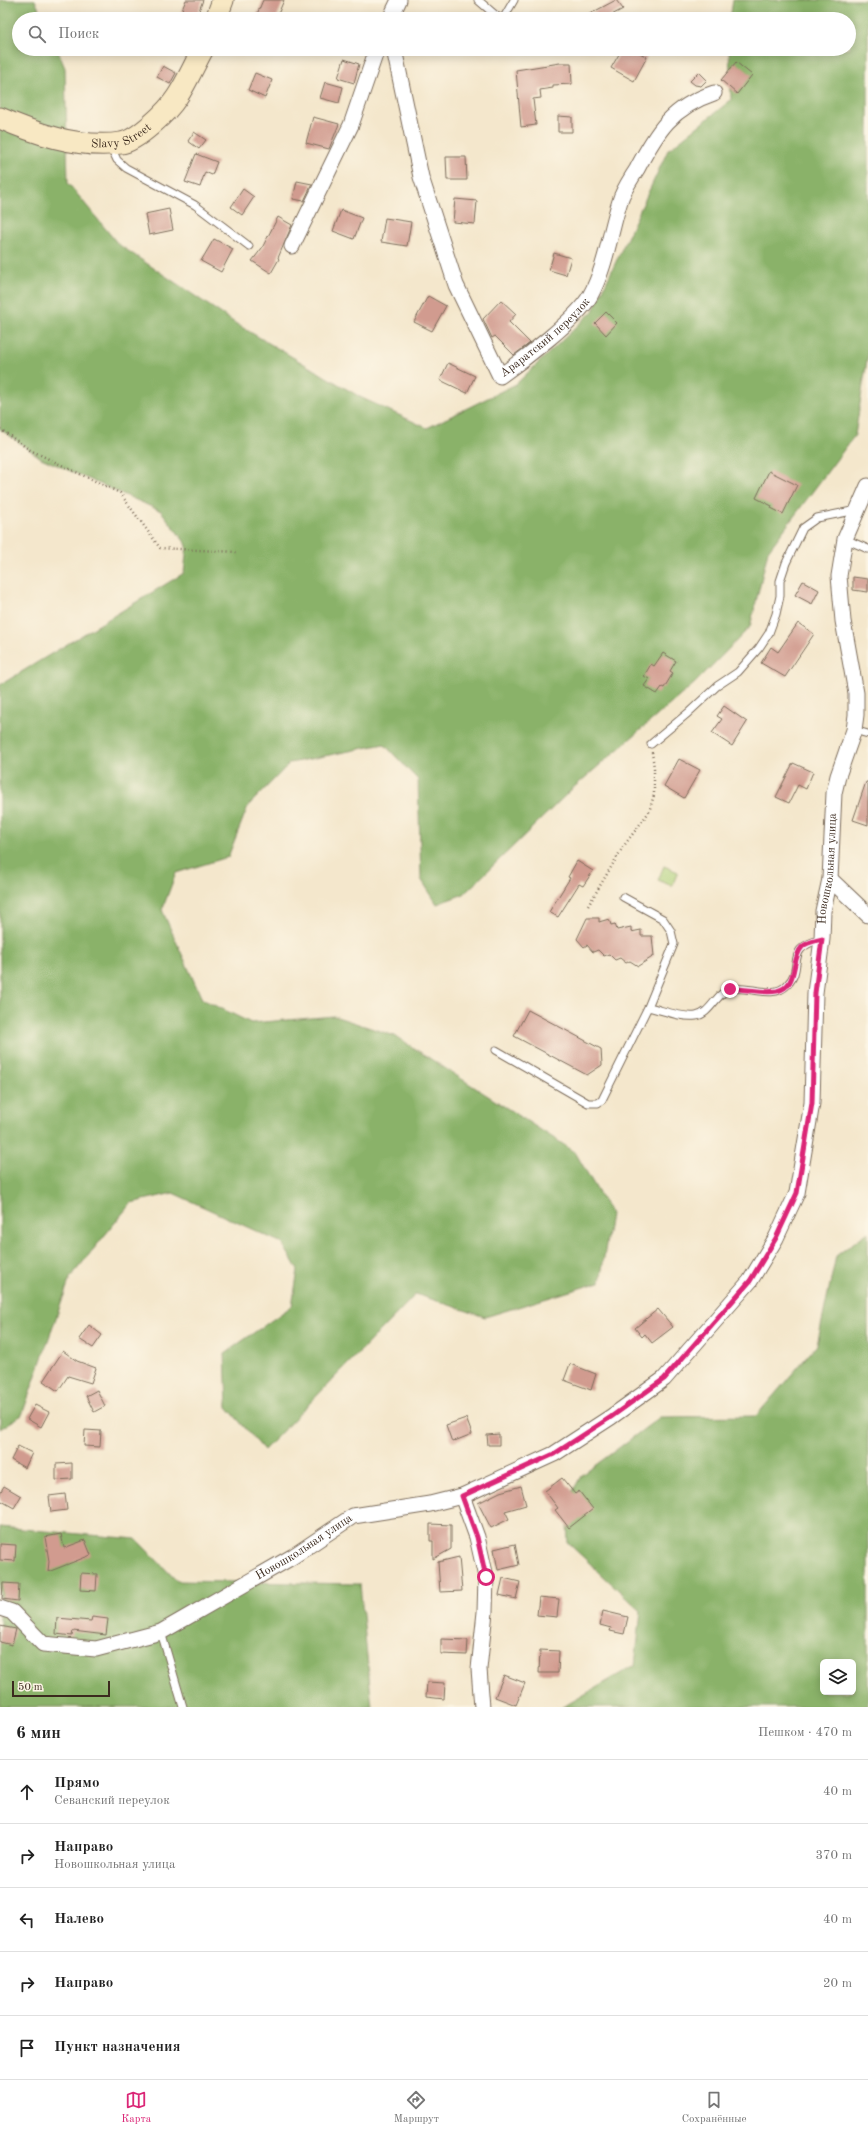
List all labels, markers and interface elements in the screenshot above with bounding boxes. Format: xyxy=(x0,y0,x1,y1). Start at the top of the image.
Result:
search box xyxy=(12,12,856,56)
icon: search xyxy=(26,23,48,45)
text: Поиск xyxy=(58,27,99,42)
street label: Slavy Street xyxy=(91,121,154,150)
street label: Араратский переулок xyxy=(498,296,593,380)
street label: Новошкольная улица xyxy=(817,813,839,925)
route end xyxy=(721,980,739,998)
street label: Новошкольная улица xyxy=(254,1512,355,1582)
route start xyxy=(477,1568,495,1586)
map controls xyxy=(820,1659,856,1695)
button: layers xyxy=(820,1659,856,1695)
scale bar xyxy=(12,1679,110,1698)
text: 50 m xyxy=(18,1682,43,1693)
text: 6 мин xyxy=(16,1725,61,1742)
text: Пешком · 470 m xyxy=(758,1726,852,1739)
text: Прямо xyxy=(54,1776,100,1791)
icon: ahead xyxy=(16,1781,38,1803)
text: 40 m xyxy=(823,1785,852,1798)
text: Севанский переулок xyxy=(54,1794,170,1807)
text: Направо xyxy=(54,1840,113,1855)
icon: right xyxy=(16,1845,38,1867)
text: 370 m xyxy=(815,1849,852,1862)
text: Новошкольная улица xyxy=(54,1858,175,1871)
icon: left xyxy=(16,1909,38,1931)
text: Налево xyxy=(54,1912,104,1927)
text: 40 m xyxy=(823,1913,852,1926)
icon: right xyxy=(16,1973,38,1995)
text: Направо xyxy=(54,1976,113,1991)
text: 20 m xyxy=(823,1977,852,1990)
icon: arrive xyxy=(16,2037,38,2059)
text: Пункт назначения xyxy=(54,2040,181,2055)
tab: Карта xyxy=(121,2089,151,2127)
tab: Маршрут xyxy=(394,2089,439,2127)
tab: Сохранённые xyxy=(682,2089,747,2127)

